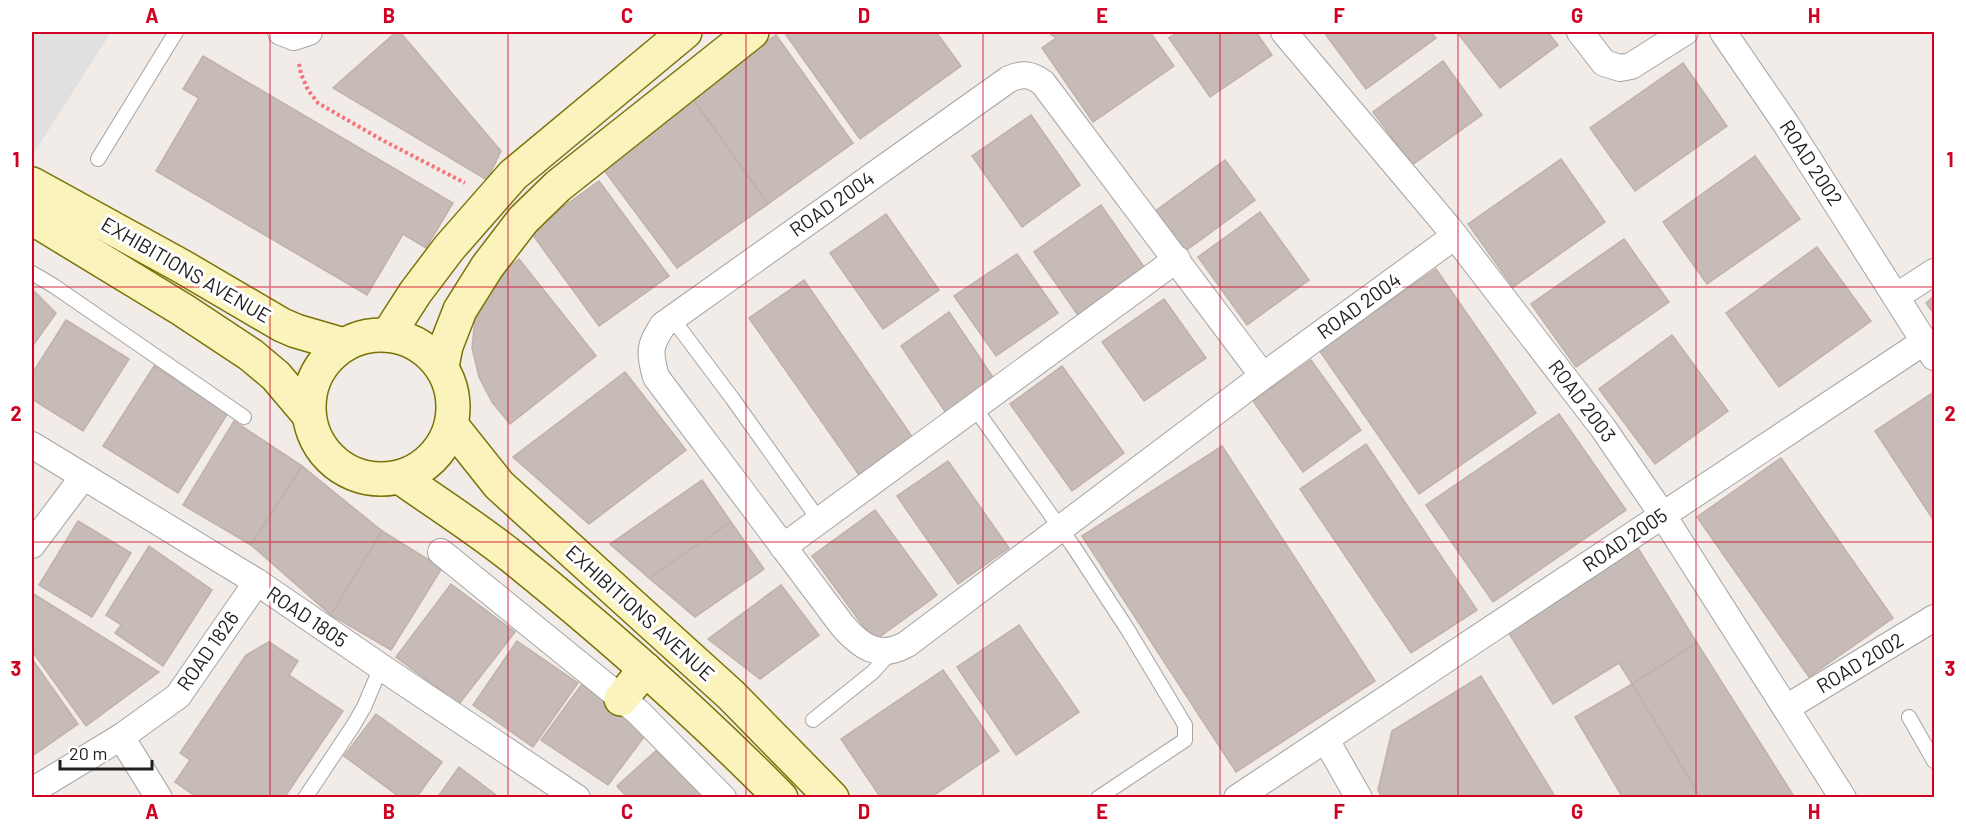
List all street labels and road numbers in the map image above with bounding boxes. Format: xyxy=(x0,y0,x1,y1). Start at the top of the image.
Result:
street label: ROAD 2002 xyxy=(1775,115,1848,210)
street label: ROAD 2004 xyxy=(785,165,878,241)
street label: EXHIBITIONS AVENUE xyxy=(98,211,275,327)
street label: ROAD 2004 xyxy=(1312,267,1405,344)
street label: ROAD 2003 xyxy=(1544,355,1622,446)
street label: ROAD 2005 xyxy=(1578,502,1671,576)
street label: EXHIBITIONS AVENUE xyxy=(562,539,720,685)
street label: ROAD 1805 xyxy=(263,580,352,652)
street label: ROAD 1826 xyxy=(171,606,243,695)
street label: ROAD 2002 xyxy=(1812,627,1907,697)

